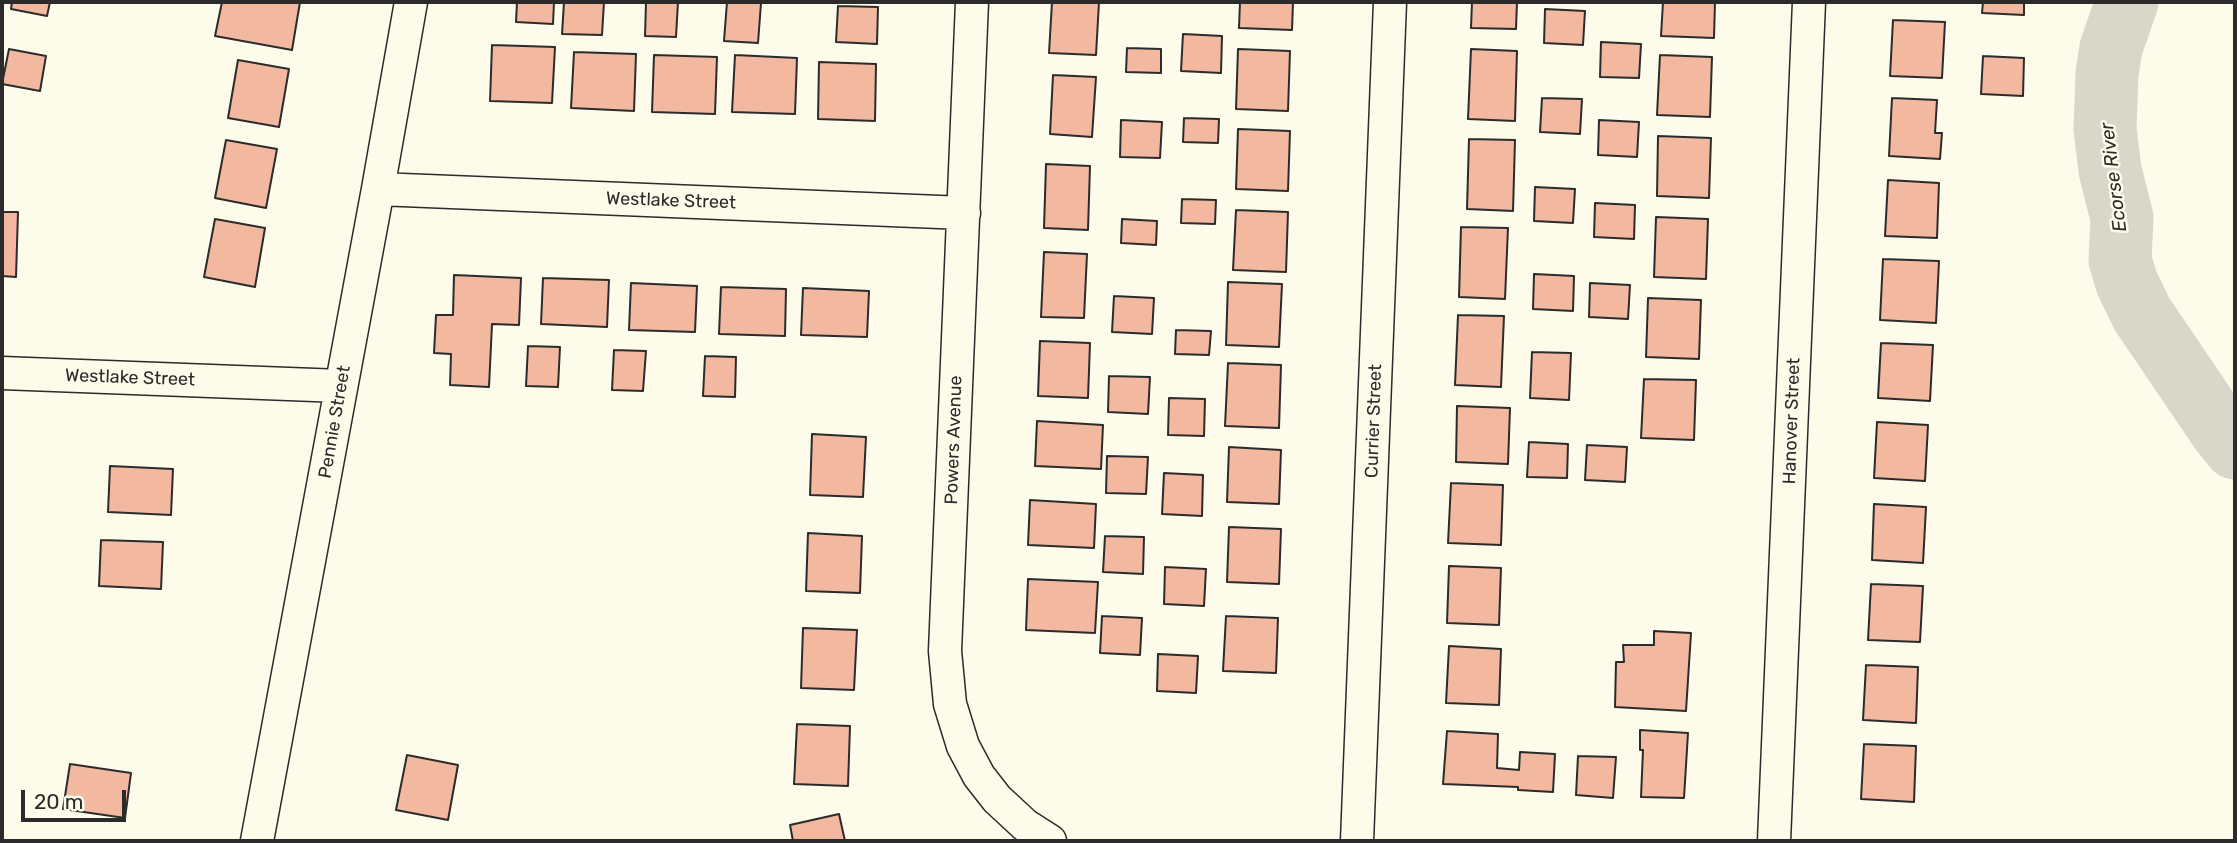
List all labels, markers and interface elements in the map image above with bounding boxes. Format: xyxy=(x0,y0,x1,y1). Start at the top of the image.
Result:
water label: Ecorse River xyxy=(2096,121,2132,233)
street label: Westlake Street xyxy=(606,188,736,214)
street label: Hanover Street xyxy=(1779,357,1805,485)
street label: Pennie Street xyxy=(314,364,356,480)
street label: Currier Street xyxy=(1361,364,1387,478)
street label: Westlake Street xyxy=(65,365,195,391)
street label: Powers Avenue xyxy=(941,375,967,505)
scale bar xyxy=(24,776,130,820)
text: 20 m xyxy=(34,789,83,814)

